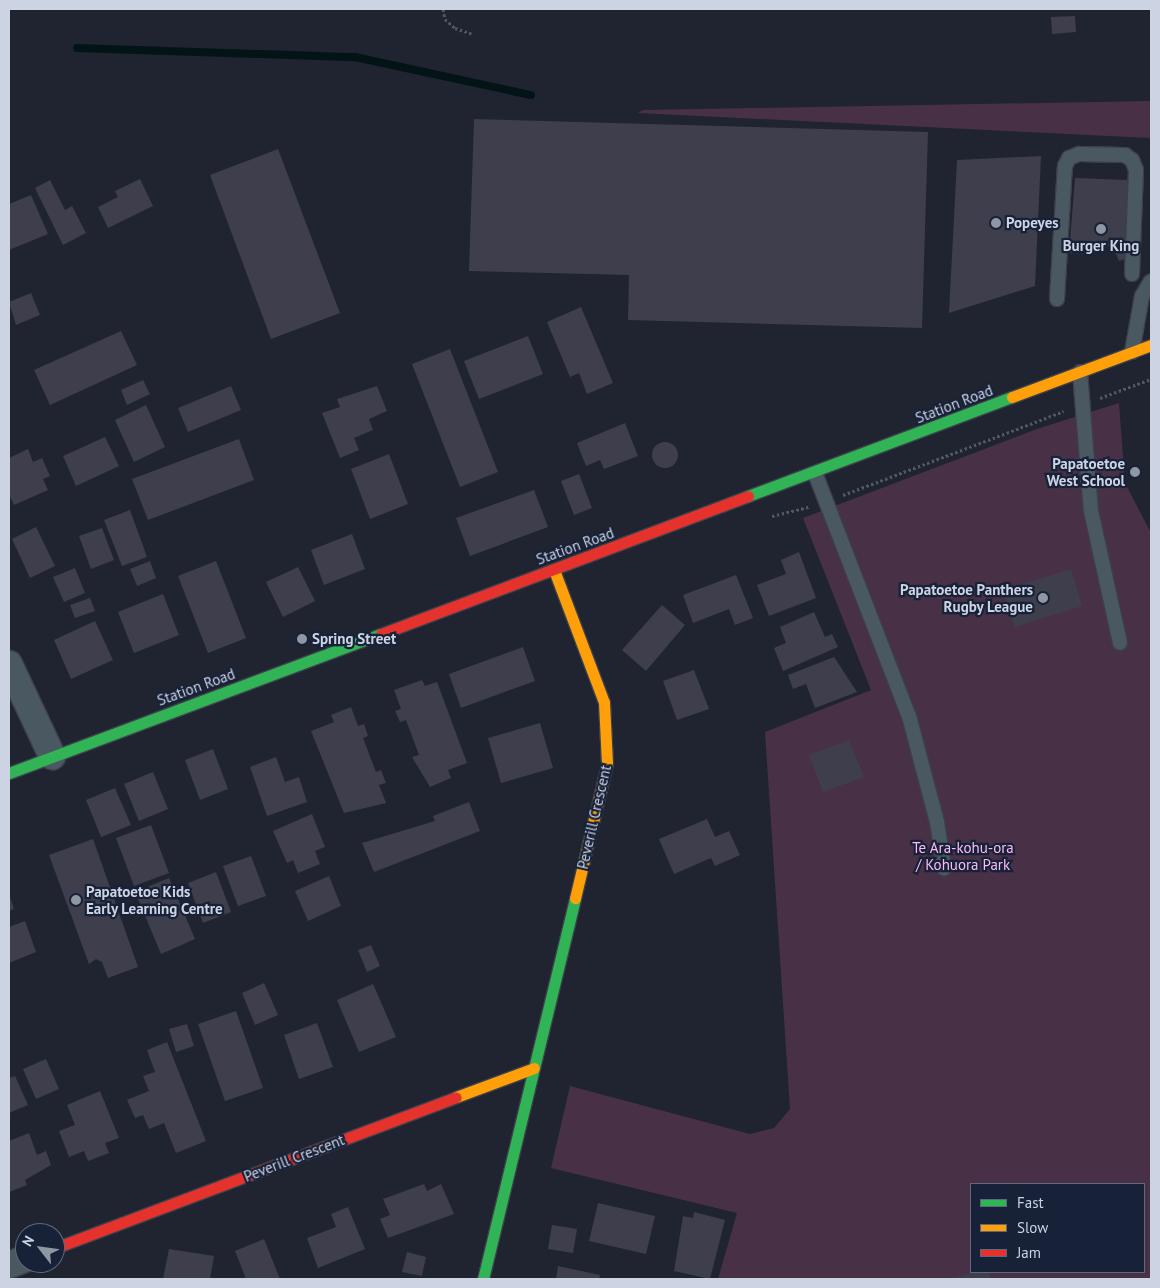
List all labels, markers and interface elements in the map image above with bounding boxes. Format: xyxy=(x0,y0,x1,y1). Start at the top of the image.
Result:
place label: Popeyes xyxy=(1006,214,1059,232)
marker: Popeyes xyxy=(990,217,1002,229)
marker: Burger King xyxy=(1095,223,1107,235)
place label: Burger King xyxy=(1063,237,1139,255)
street label: Station Road xyxy=(913,381,995,427)
place label: Papatoetoe West School xyxy=(1047,454,1125,489)
marker: Papatoetoe West School xyxy=(1129,466,1141,478)
street label: Station Road xyxy=(534,524,616,568)
place label: Papatoetoe Panthers Rugby League xyxy=(900,580,1033,615)
marker: Papatoetoe Panthers Rugby League xyxy=(1037,592,1049,604)
place label: Spring Street xyxy=(312,630,396,648)
marker: Spring Street xyxy=(296,633,308,645)
street label: Station Road xyxy=(155,665,237,709)
street label: Peverill Crescent xyxy=(573,763,615,871)
park label: Te Ara-kohu-ora / Kohuora Park xyxy=(912,838,1014,873)
place label: Papatoetoe Kids Early Learning Centre xyxy=(86,882,223,917)
marker: Papatoetoe Kids Early Learning Centre xyxy=(70,894,82,906)
street label: Peverill Crescent xyxy=(241,1131,347,1185)
legend xyxy=(970,1183,1145,1273)
text: Fast xyxy=(1017,1193,1044,1212)
text: Slow xyxy=(1017,1218,1048,1237)
north arrow xyxy=(15,1223,65,1273)
text: N xyxy=(18,1233,38,1249)
text: Jam xyxy=(1017,1243,1041,1262)

